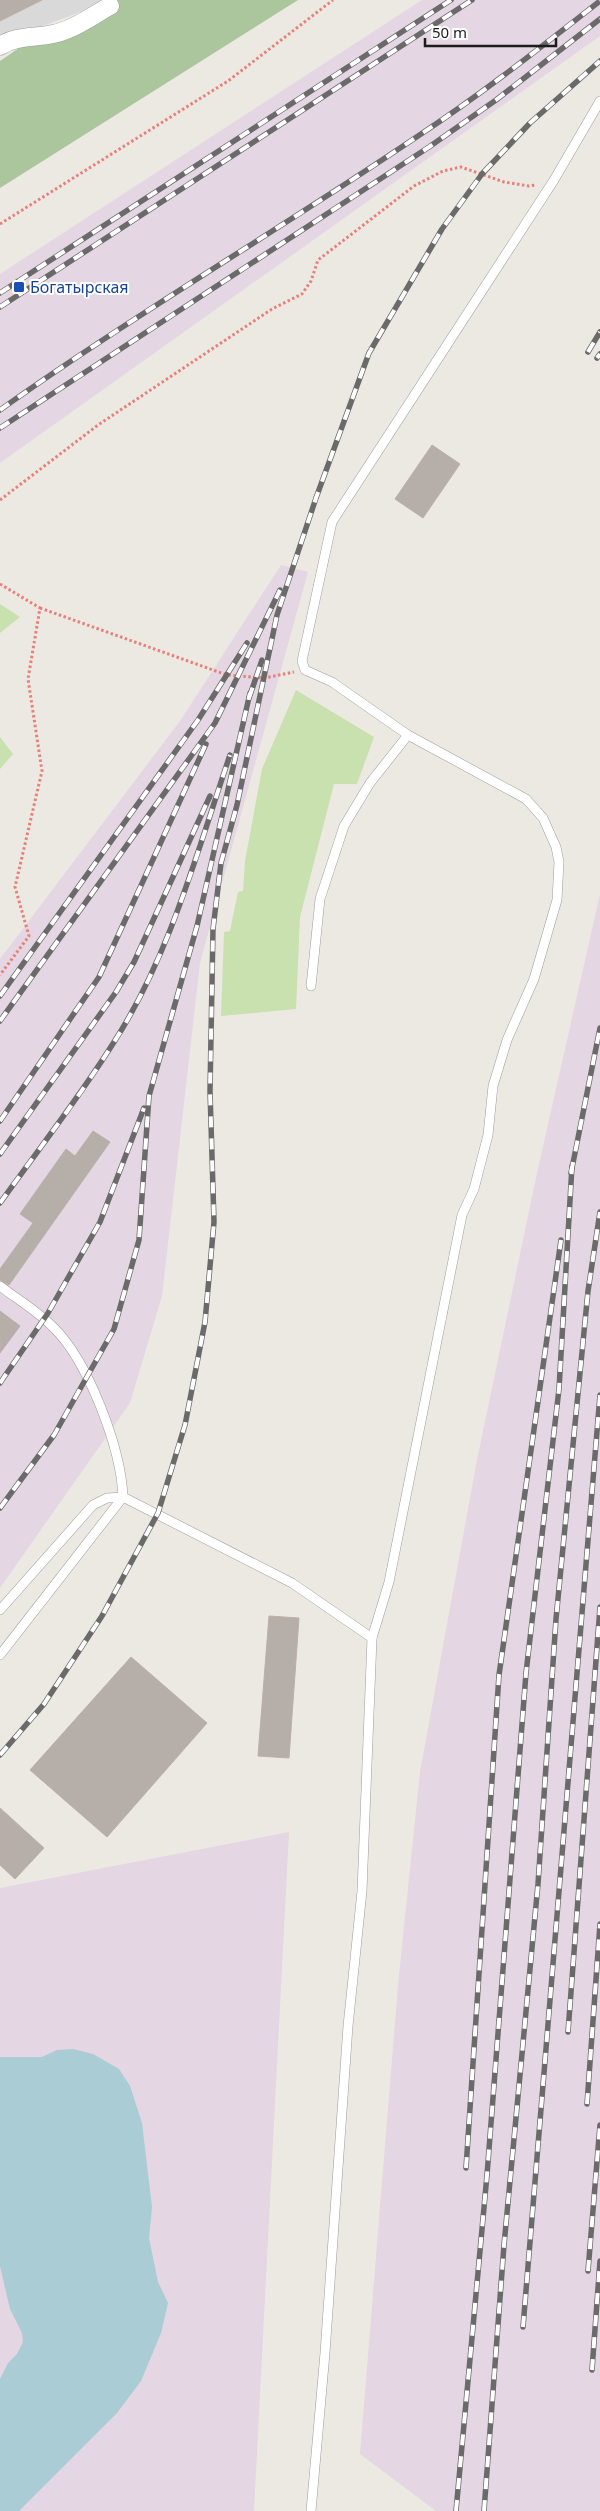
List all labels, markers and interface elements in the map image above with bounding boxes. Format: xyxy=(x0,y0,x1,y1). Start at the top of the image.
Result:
scale bar xyxy=(425,15,556,47)
text: 50 m xyxy=(432,22,467,42)
place label: Богатырская xyxy=(30,276,129,298)
marker: Богатырская xyxy=(12,280,26,294)

